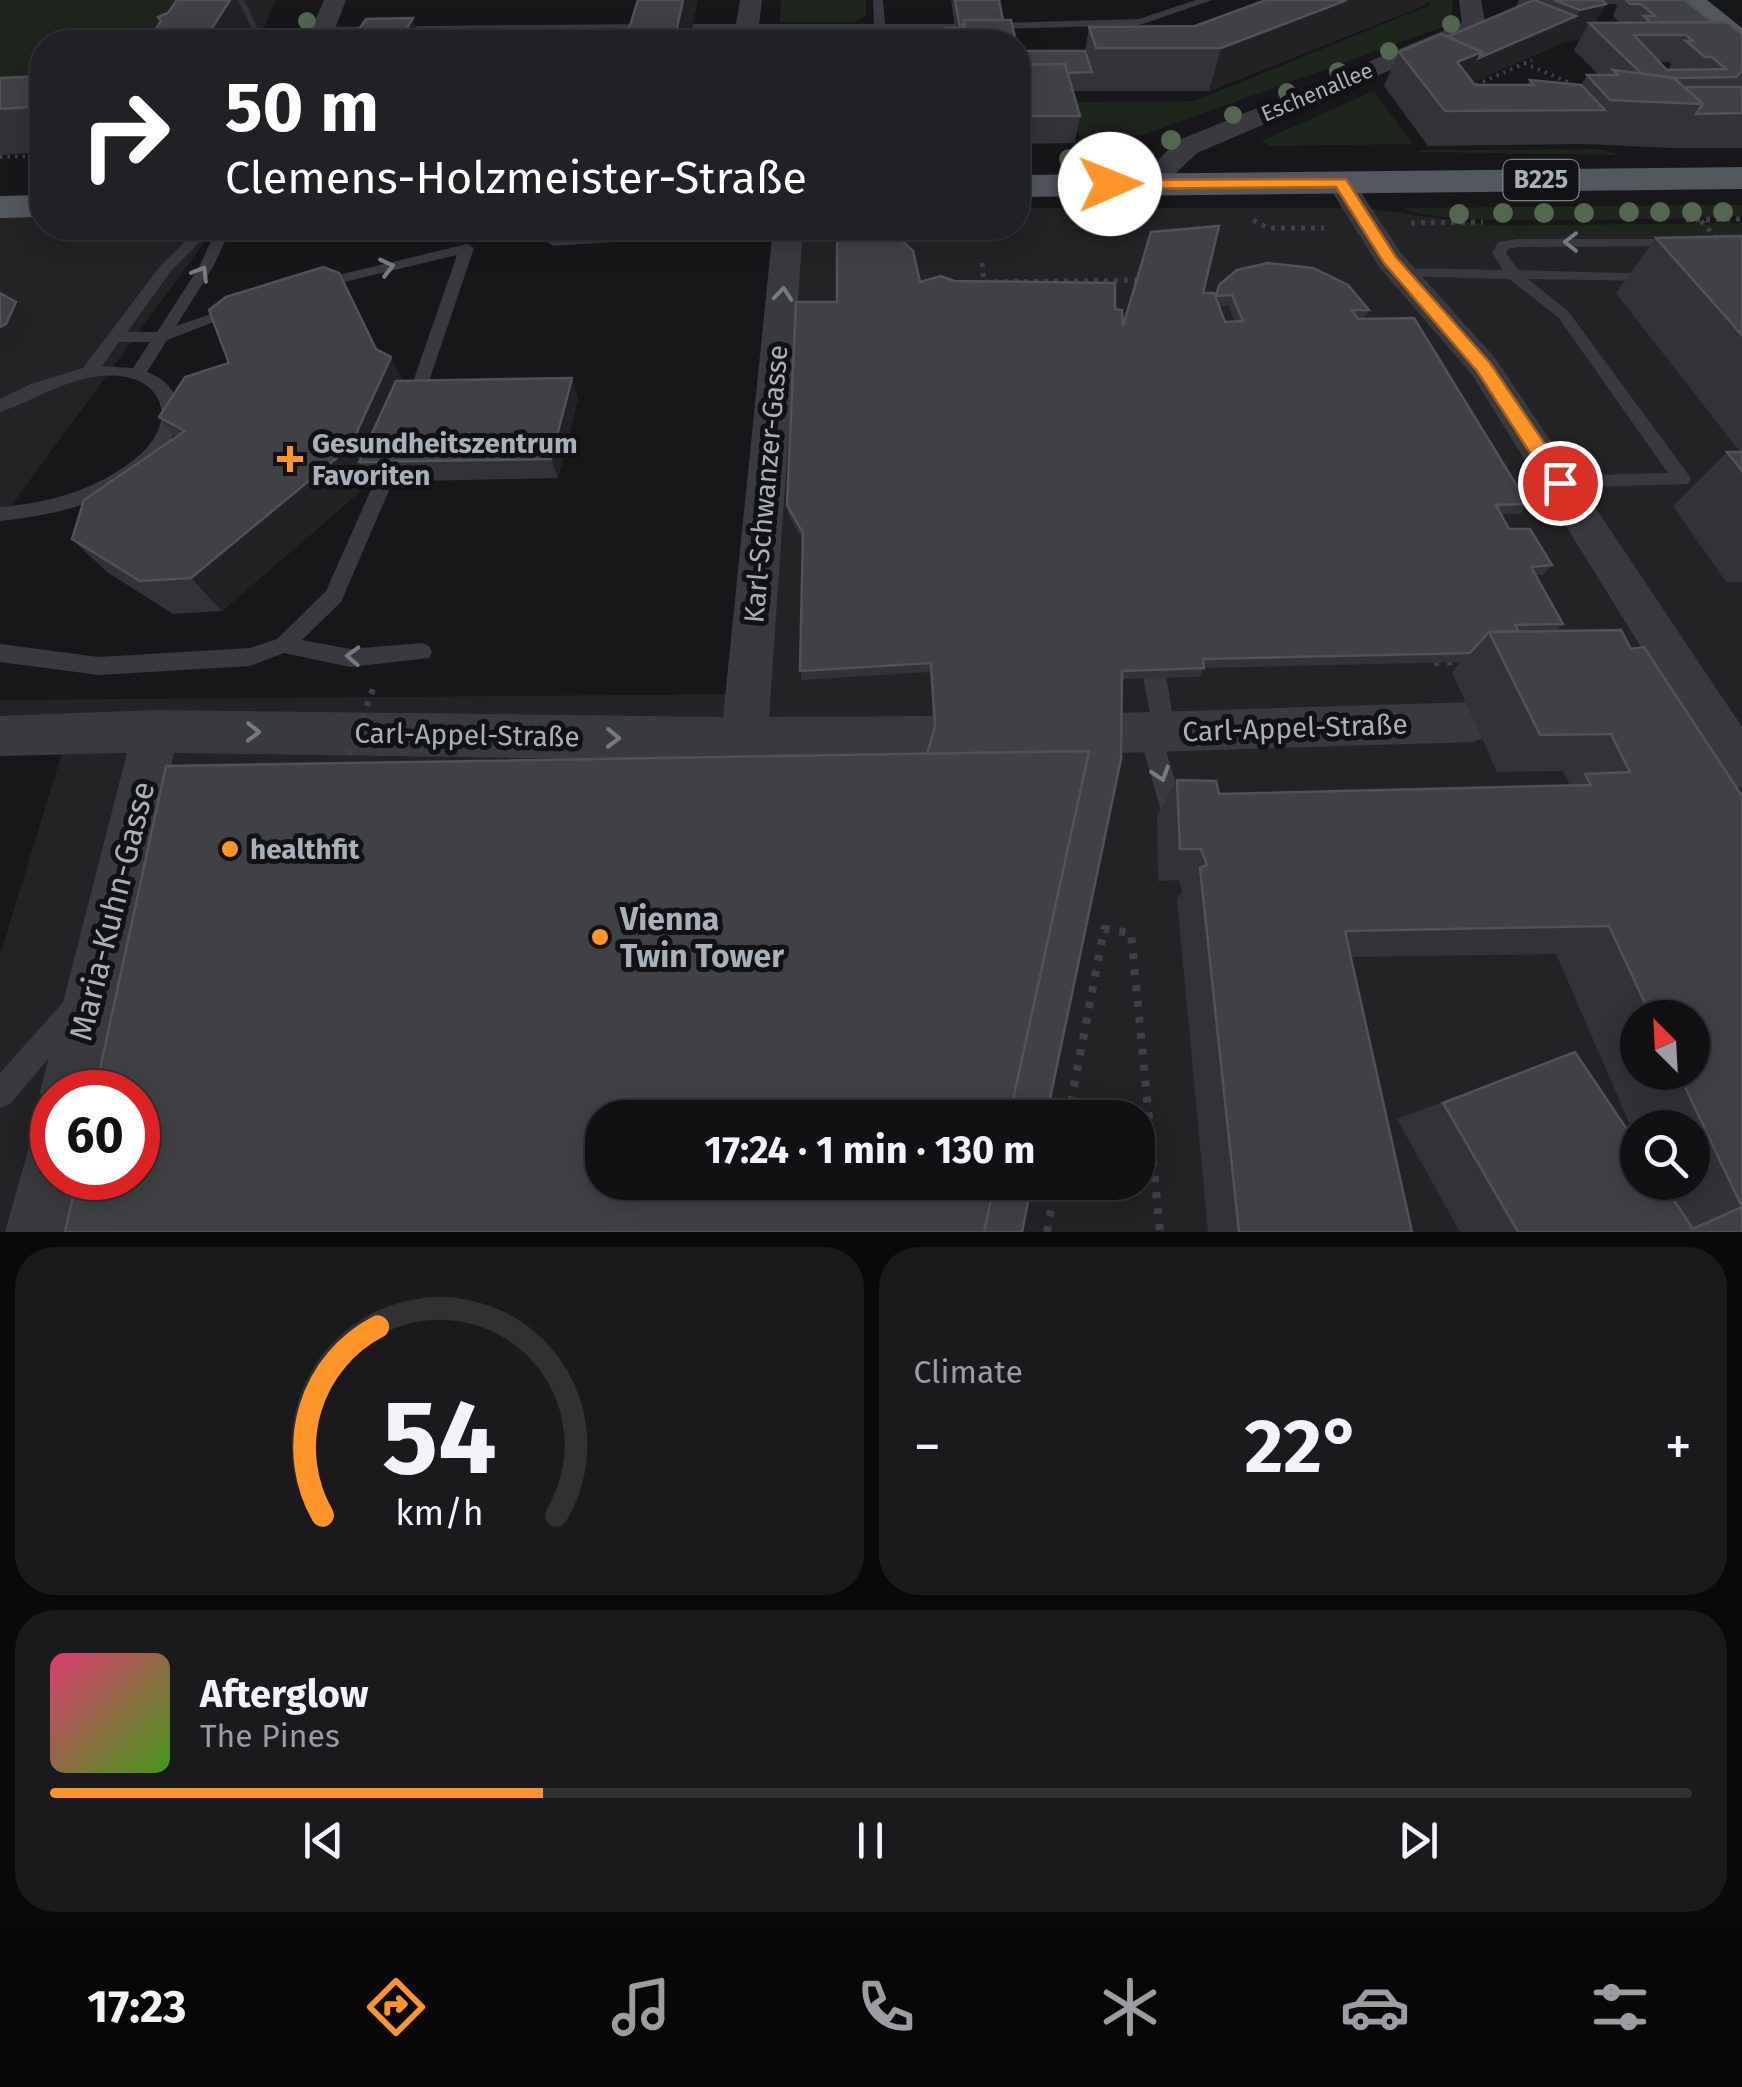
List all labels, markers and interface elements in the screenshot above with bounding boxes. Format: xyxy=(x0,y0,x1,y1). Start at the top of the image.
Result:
street label: Eschenallee xyxy=(1257,56,1377,128)
text: 50 m xyxy=(225,66,379,150)
icon: right xyxy=(60,70,190,200)
position arrow xyxy=(1058,132,1162,236)
text: Clemens-Holzmeister-Straße xyxy=(225,151,807,205)
road number: B225 xyxy=(1504,160,1578,200)
one-way arrow xyxy=(1563,231,1578,253)
one-way arrow xyxy=(378,258,395,279)
one-way arrow xyxy=(189,266,208,284)
one-way arrow xyxy=(771,286,793,302)
street label: Karl-Schwanzer-Gasse xyxy=(737,344,795,624)
place label: Gesundheitszentrum Favoriten xyxy=(312,427,578,492)
pin xyxy=(1518,441,1603,526)
marker: Gesundheitszentrum Favoriten xyxy=(277,446,303,472)
icon: arrive xyxy=(1533,456,1588,511)
one-way arrow xyxy=(345,646,360,667)
street label: Carl-Appel-Straße xyxy=(1182,708,1408,748)
street label: Carl-Appel-Straße xyxy=(354,717,580,753)
one-way arrow xyxy=(246,721,262,742)
one-way arrow xyxy=(606,727,622,748)
one-way arrow xyxy=(1149,765,1170,782)
street label: Maria-Kuhn-Gasse xyxy=(61,778,163,1044)
place label: healthfit xyxy=(250,833,360,866)
marker: healthfit xyxy=(219,838,241,860)
place label: Vienna Twin Tower xyxy=(619,900,784,975)
marker: Vienna Twin Tower xyxy=(589,926,611,948)
north arrow xyxy=(1620,1000,1710,1090)
map controls xyxy=(1620,1000,1710,1200)
speed limit sign: 60 xyxy=(30,1070,160,1200)
button: search xyxy=(1620,1110,1710,1200)
text: 17:24 · 1 min · 130 m xyxy=(705,1127,1035,1173)
text: Climate xyxy=(914,1353,1023,1391)
text: 54 xyxy=(382,1376,497,1501)
text: 22° xyxy=(1244,1402,1361,1492)
text: − xyxy=(914,1414,941,1480)
text: + xyxy=(1665,1414,1692,1480)
text: km/h xyxy=(395,1492,483,1534)
text: Afterglow xyxy=(200,1671,368,1717)
text: The Pines xyxy=(200,1717,340,1755)
icon: previous xyxy=(296,1813,351,1868)
icon: pause xyxy=(843,1813,898,1868)
icon: next xyxy=(1391,1813,1446,1868)
icon: directions xyxy=(361,1972,431,2042)
icon: music xyxy=(606,1972,676,2042)
icon: phone xyxy=(851,1972,921,2042)
icon: climate xyxy=(1095,1972,1165,2042)
icon: car xyxy=(1340,1972,1410,2042)
icon: filters xyxy=(1585,1972,1655,2042)
text: 17:23 xyxy=(87,1980,187,2034)

